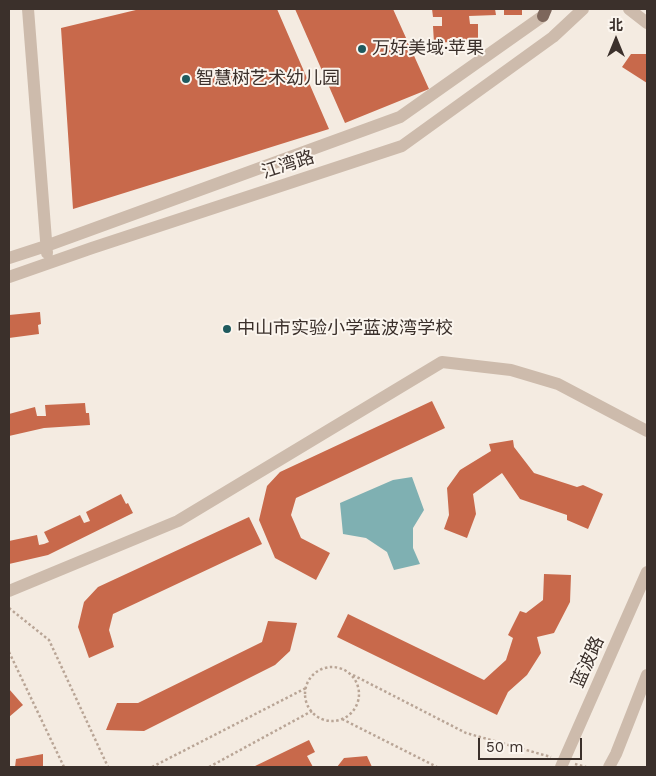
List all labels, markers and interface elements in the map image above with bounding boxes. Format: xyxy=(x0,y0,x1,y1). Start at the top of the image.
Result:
north arrow xyxy=(591,15,641,65)
text: 北 xyxy=(609,17,623,33)
place label: 万好美域·苹果 xyxy=(372,38,484,60)
marker: 万好美域·苹果 xyxy=(356,43,368,55)
place label: 智慧树艺术幼儿园 xyxy=(196,68,340,90)
marker: 智慧树艺术幼儿园 xyxy=(180,73,192,85)
street label: 江湾路 xyxy=(259,146,317,184)
place label: 中山市实验小学蓝波湾学校 xyxy=(237,318,453,340)
marker: 中山市实验小学蓝波湾学校 xyxy=(221,323,233,335)
street label: 蓝波路 xyxy=(567,633,609,691)
scale bar xyxy=(481,728,585,760)
text: 50 m xyxy=(486,738,523,756)

